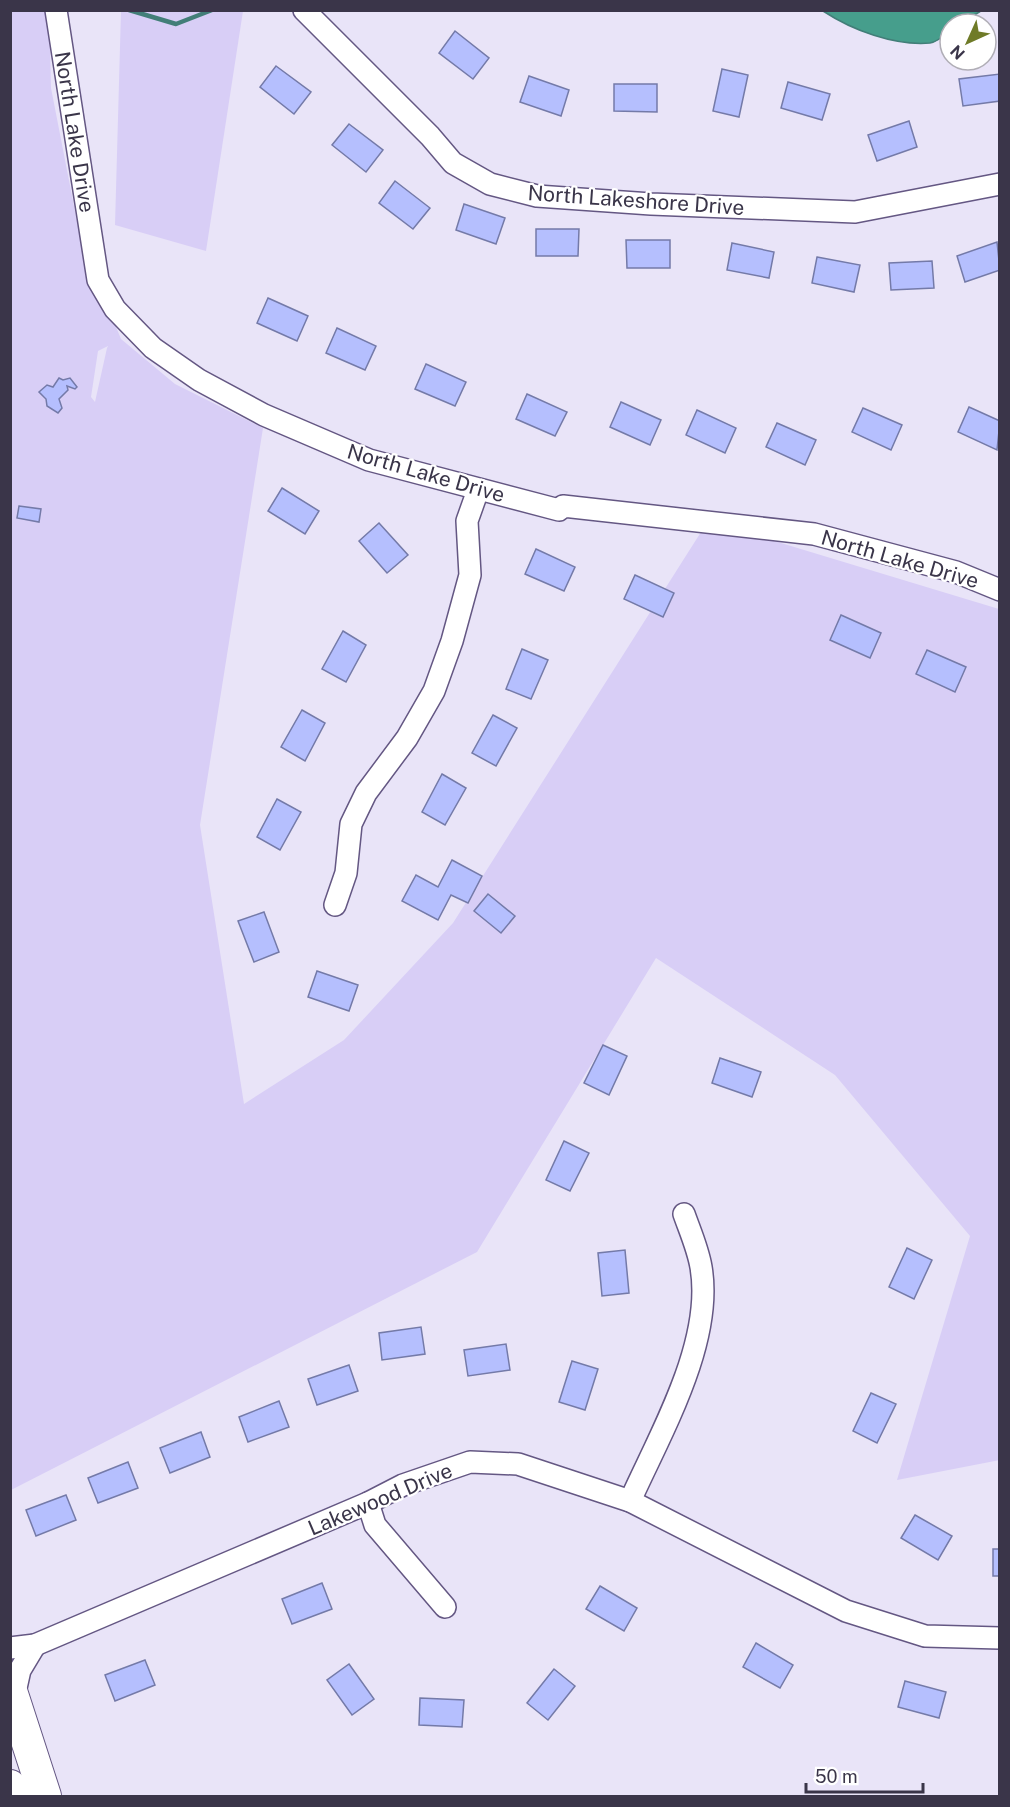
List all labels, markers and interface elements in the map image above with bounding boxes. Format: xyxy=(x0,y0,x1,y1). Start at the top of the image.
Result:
north arrow xyxy=(938,12,998,72)
text: N xyxy=(947,41,969,63)
street label: North Lake Drive xyxy=(50,50,100,214)
street label: North Lakeshore Drive xyxy=(527,180,745,220)
street label: North Lake Drive xyxy=(344,439,508,507)
street label: North Lake Drive xyxy=(818,525,982,593)
street label: Lakewood Drive xyxy=(304,1457,456,1541)
scale bar xyxy=(806,1756,923,1794)
text: 50 m xyxy=(815,1766,858,1787)

